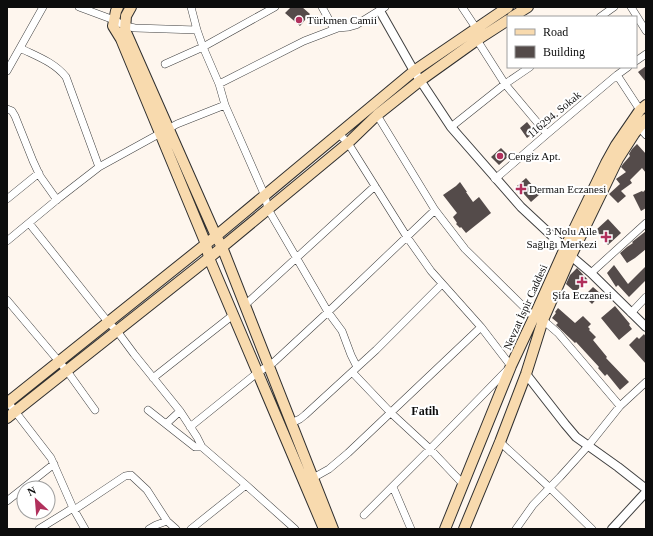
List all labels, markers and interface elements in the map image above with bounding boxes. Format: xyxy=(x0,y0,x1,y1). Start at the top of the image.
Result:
place label: Türkmen Camii xyxy=(307,14,377,26)
marker: Türkmen Camii xyxy=(294,15,304,25)
legend xyxy=(507,16,637,68)
text: Road xyxy=(543,25,568,39)
text: Building xyxy=(543,45,585,59)
street label: 116294. Sokak xyxy=(525,88,583,140)
place label: Cengiz Apt. xyxy=(508,150,561,162)
marker: Cengiz Apt. xyxy=(495,151,505,161)
place label: Derman Eczanesi xyxy=(529,183,606,195)
marker: Derman Eczanesi xyxy=(516,184,526,194)
place label: 3 Nolu Aile Sağlığı Merkezi xyxy=(526,225,597,250)
marker: 3 Nolu Aile Sağlığı Merkezi xyxy=(600,231,612,243)
street label: Nevzat İspir Caddesi xyxy=(501,262,549,352)
marker: Şifa Eczanesi xyxy=(577,277,587,287)
place label: Şifa Eczanesi xyxy=(552,289,612,301)
district label: Fatih xyxy=(411,404,439,418)
north arrow xyxy=(16,480,56,520)
text: N xyxy=(25,484,38,498)

